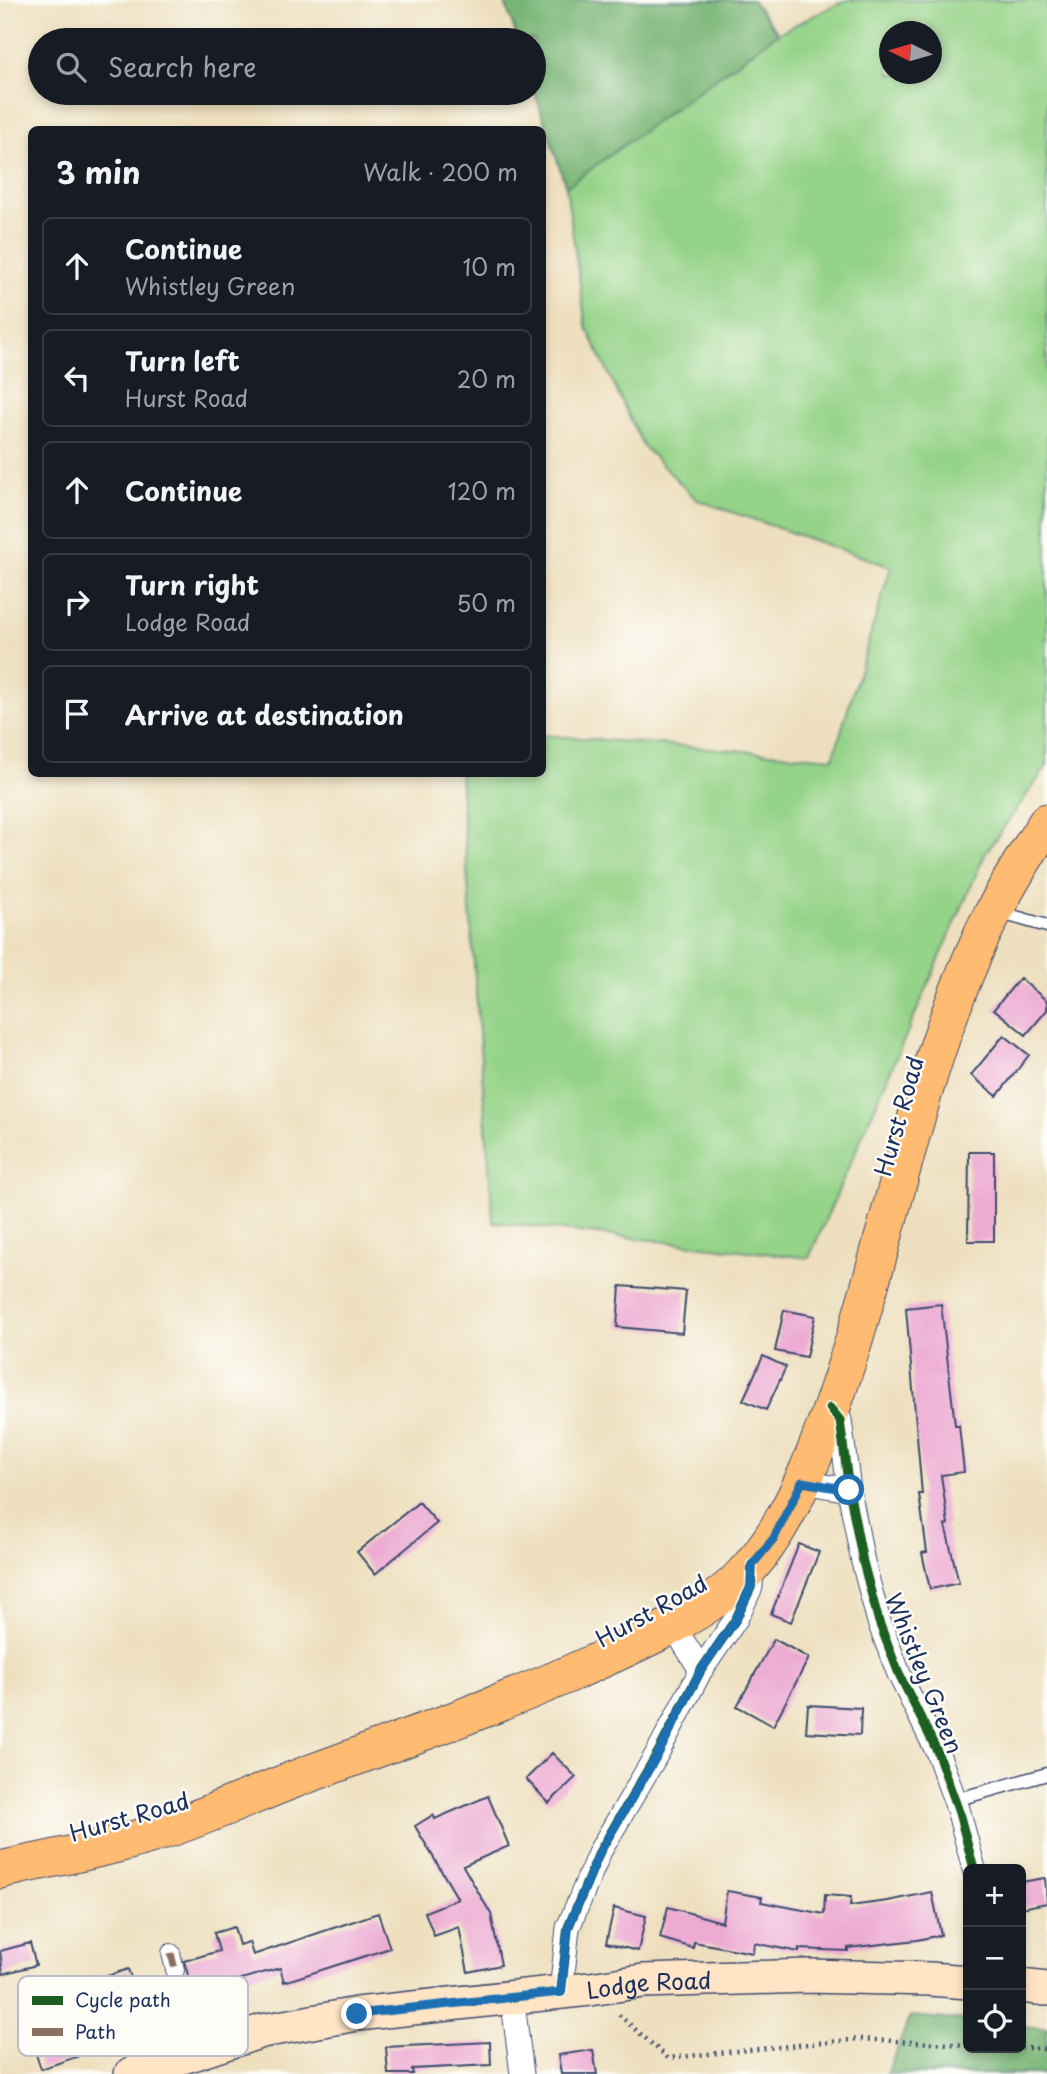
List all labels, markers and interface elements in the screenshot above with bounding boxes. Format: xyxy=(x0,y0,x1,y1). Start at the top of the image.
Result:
north arrow xyxy=(879,21,942,84)
search box xyxy=(28,28,546,105)
text: Search here xyxy=(108,47,257,86)
icon: search xyxy=(52,48,90,86)
text: 3 min xyxy=(56,149,141,194)
text: Walk · 200 m xyxy=(363,154,518,189)
text: Continue xyxy=(125,229,242,268)
icon: ahead xyxy=(58,247,96,285)
text: 10 m xyxy=(462,249,516,284)
text: Whistley Green xyxy=(125,268,295,303)
text: Turn left xyxy=(125,341,240,380)
icon: left xyxy=(58,359,96,397)
text: 20 m xyxy=(457,361,516,396)
text: Hurst Road xyxy=(125,380,248,415)
icon: ahead xyxy=(58,471,96,509)
text: Continue xyxy=(125,471,242,510)
text: 120 m xyxy=(448,473,516,508)
text: Turn right xyxy=(125,565,259,604)
icon: right xyxy=(58,583,96,621)
text: 50 m xyxy=(456,585,516,620)
text: Lodge Road xyxy=(125,604,251,639)
icon: arrive xyxy=(58,695,96,733)
text: Arrive at destination xyxy=(125,695,404,734)
street label: Hurst Road xyxy=(864,1052,932,1180)
route start xyxy=(833,1474,864,1505)
street label: Hurst Road xyxy=(589,1565,713,1655)
street label: Whistley Green xyxy=(877,1587,973,1759)
street label: Hurst Road xyxy=(65,1782,193,1850)
map controls xyxy=(963,1864,1026,2053)
button: + xyxy=(963,1864,1026,1927)
button: − xyxy=(963,1927,1026,1990)
street label: Lodge Road xyxy=(584,1961,712,2007)
legend xyxy=(18,1976,248,2056)
text: Cycle path xyxy=(75,1985,171,2013)
button: locate xyxy=(963,1990,1026,2053)
route end xyxy=(341,1998,372,2029)
text: Path xyxy=(75,2017,116,2045)

